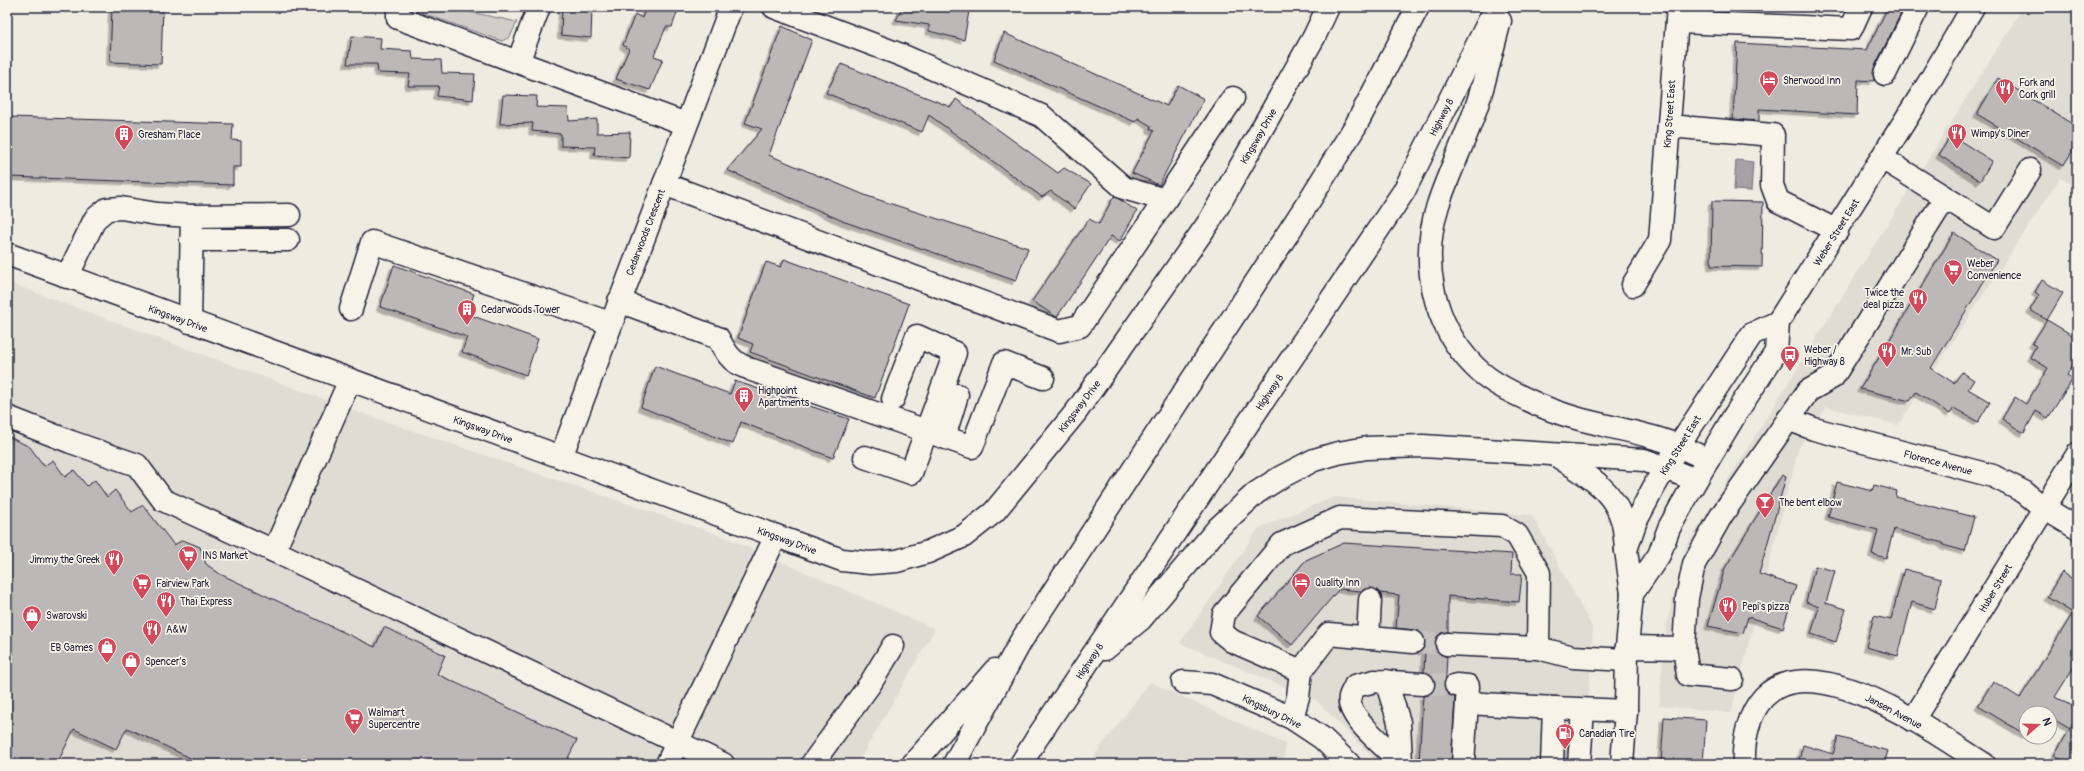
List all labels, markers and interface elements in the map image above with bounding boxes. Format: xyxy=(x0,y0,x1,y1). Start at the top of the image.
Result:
hotel icon: Sherwood Inn xyxy=(1758,69,1780,97)
place label: Sherwood Inn xyxy=(1783,75,1841,87)
restaurant icon: Fork and Cork grill xyxy=(1994,77,2016,105)
place label: Fork and Cork grill xyxy=(2019,77,2056,101)
street label: King Street East xyxy=(1662,79,1678,149)
street label: Highway 8 xyxy=(1427,97,1457,138)
street label: Kingsway Drive xyxy=(1238,107,1280,166)
restaurant icon: Wimpy's Diner xyxy=(1946,122,1968,150)
building icon: Gresham Place xyxy=(113,123,135,151)
place label: Wimpy's Diner xyxy=(1971,128,2030,140)
place label: Gresham Place xyxy=(138,129,200,141)
street label: Cedarwoods Crescent xyxy=(624,187,668,277)
street label: Weber Street East xyxy=(1811,196,1863,268)
supermarket icon: Weber Convenience xyxy=(1942,258,1964,286)
place label: Weber Convenience xyxy=(1967,258,2021,282)
place label: Twice the deal pizza xyxy=(1863,287,1904,311)
restaurant icon: Twice the deal pizza xyxy=(1907,287,1929,315)
building icon: Cedarwoods Tower xyxy=(456,298,478,326)
street label: Kingsway Drive xyxy=(146,303,209,335)
place label: Cedarwoods Tower xyxy=(481,304,560,316)
restaurant icon: Mr. Sub xyxy=(1876,340,1898,368)
bus stop icon: Weber / Highway 8 xyxy=(1779,344,1801,372)
place label: Weber / Highway 8 xyxy=(1804,344,1845,368)
place label: Mr. Sub xyxy=(1901,346,1931,358)
street label: Highway 8 xyxy=(1253,372,1286,413)
street label: Kingsway Drive xyxy=(1056,378,1103,435)
building icon: Highpoint Apartments xyxy=(733,385,755,413)
place label: Highpoint Apartments xyxy=(758,385,810,409)
street label: King Street East xyxy=(1658,413,1705,478)
street label: Kingsway Drive xyxy=(451,414,514,446)
street label: Florence Avenue xyxy=(1902,448,1973,478)
bar icon: The bent elbow xyxy=(1754,491,1776,519)
place label: The bent elbow xyxy=(1779,497,1842,509)
street label: Kingsway Drive xyxy=(755,525,818,557)
supermarket icon: INS Market xyxy=(177,544,199,572)
restaurant icon: Jimmy the Greek xyxy=(103,548,125,576)
place label: INS Market xyxy=(202,550,249,562)
place label: Jimmy the Greek xyxy=(30,554,101,566)
street label: Huber Street xyxy=(1977,561,2015,615)
hotel icon: Quality Inn xyxy=(1290,571,1312,599)
supermarket icon: Fairview Park xyxy=(131,572,153,600)
place label: Quality Inn xyxy=(1315,577,1360,589)
place label: Fairview Park xyxy=(156,578,210,590)
restaurant icon: Thaï Express xyxy=(155,590,177,618)
restaurant icon: Pepi's pizza xyxy=(1717,595,1739,623)
place label: Thaï Express xyxy=(180,596,232,608)
place label: Pepi's pizza xyxy=(1742,601,1789,613)
shop icon: Swarovski xyxy=(21,604,43,632)
place label: Swarovski xyxy=(46,610,87,622)
restaurant icon: A&W xyxy=(141,618,163,646)
place label: A&W xyxy=(166,624,188,636)
shop icon: EB Games xyxy=(96,636,118,664)
street label: Highway 8 xyxy=(1073,641,1106,682)
place label: EB Games xyxy=(50,642,94,654)
shop icon: Spencer's xyxy=(120,650,142,678)
place label: Spencer's xyxy=(145,656,186,668)
street label: Kingsbury Drive xyxy=(1240,692,1303,731)
street label: Jansen Avenue xyxy=(1863,692,1924,732)
north arrow xyxy=(2018,705,2058,745)
supermarket icon: Walmart Supercentre xyxy=(343,707,365,735)
place label: Walmart Supercentre xyxy=(368,707,420,731)
text: N xyxy=(2040,716,2054,728)
fuel station icon: Canadian Tire xyxy=(1554,722,1576,750)
place label: Canadian Tire xyxy=(1579,728,1634,740)

